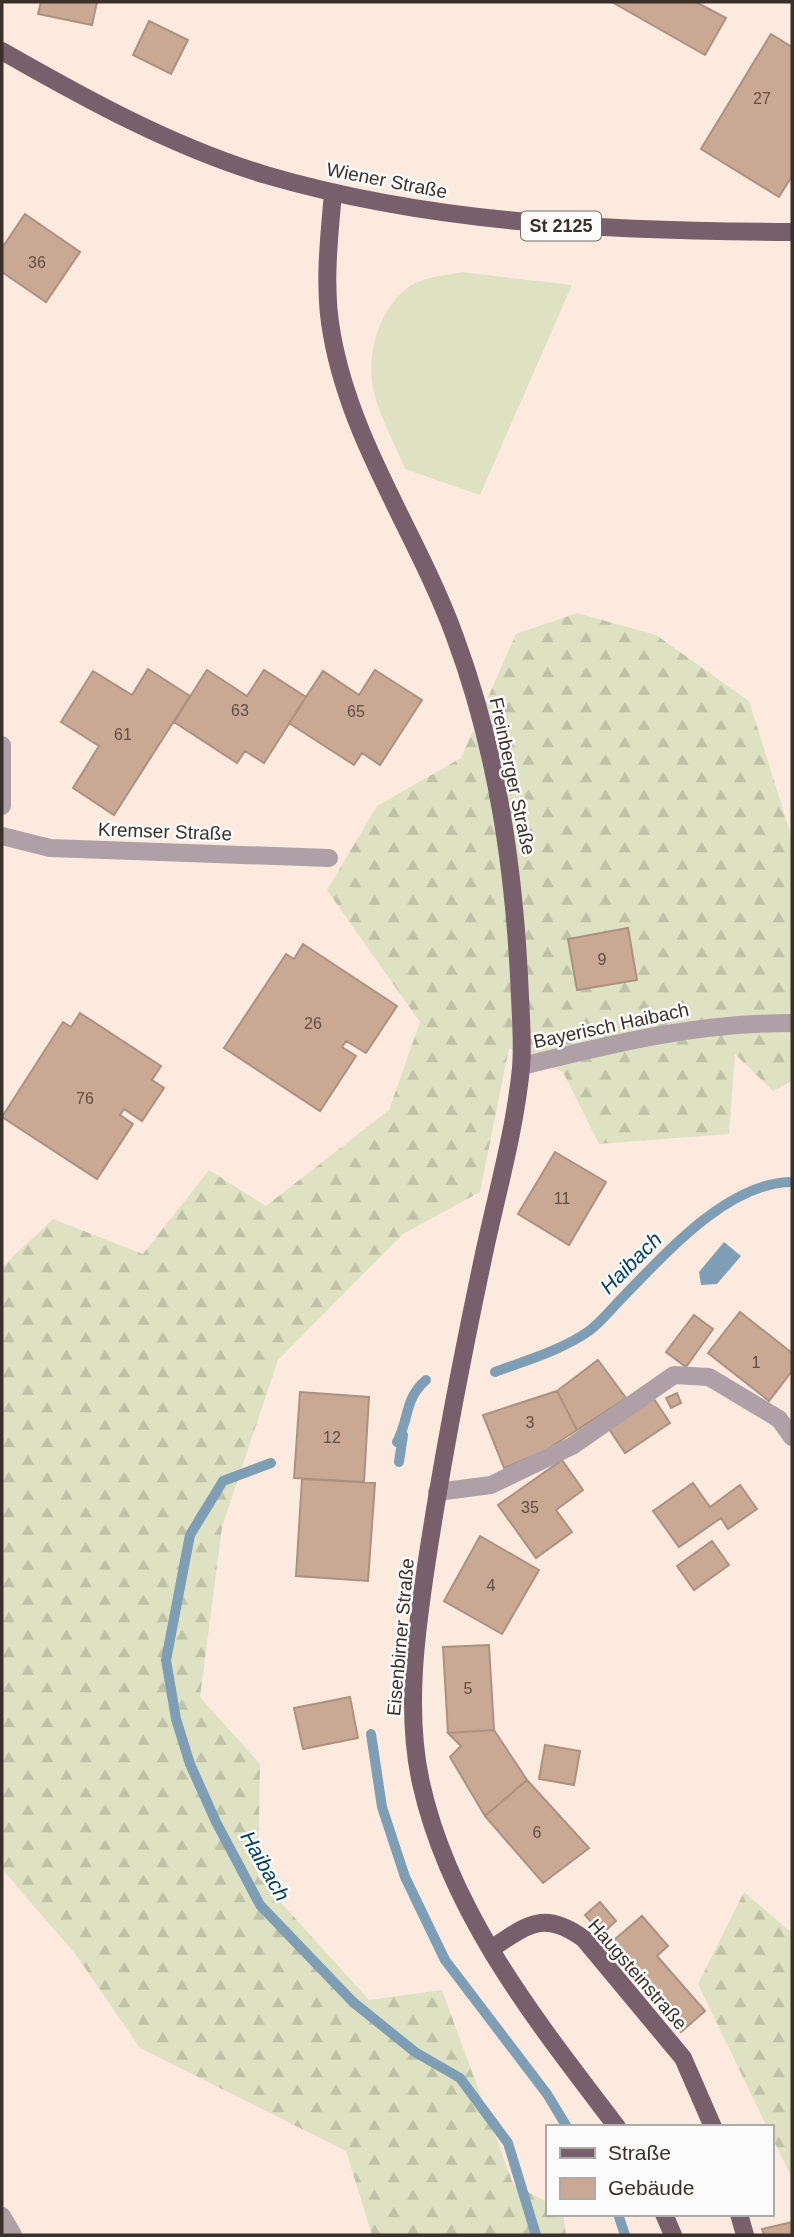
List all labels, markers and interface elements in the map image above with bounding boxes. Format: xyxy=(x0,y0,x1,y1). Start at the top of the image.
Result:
house number: 27 xyxy=(753,90,771,107)
street label: Wiener Straße xyxy=(325,158,449,202)
road number: St 2125 xyxy=(521,211,601,240)
house number: 36 xyxy=(28,254,46,271)
street label: Freinberger Straße xyxy=(486,695,539,857)
house number: 63 xyxy=(231,702,249,719)
house number: 65 xyxy=(347,703,365,720)
house number: 61 xyxy=(114,726,132,743)
street label: Kremser Straße xyxy=(98,819,232,844)
house number: 9 xyxy=(598,951,607,968)
street label: Bayerisch Haibach xyxy=(531,999,691,1052)
house number: 26 xyxy=(304,1015,322,1032)
house number: 76 xyxy=(76,1090,94,1107)
house number: 11 xyxy=(554,1190,570,1207)
water label: Haibach xyxy=(595,1227,666,1298)
house number: 1 xyxy=(752,1354,761,1371)
house number: 3 xyxy=(526,1414,535,1431)
house number: 12 xyxy=(323,1429,341,1446)
house number: 35 xyxy=(521,1499,539,1516)
street label: Eisenbirner Straße xyxy=(383,1557,418,1717)
house number: 4 xyxy=(487,1577,496,1594)
house number: 5 xyxy=(464,1680,473,1697)
house number: 6 xyxy=(533,1824,542,1841)
water label: Haibach xyxy=(236,1827,295,1905)
street label: Haugsteinstraße xyxy=(584,1915,691,2034)
legend xyxy=(546,2125,773,2216)
text: Straße xyxy=(608,2141,671,2164)
text: Gebäude xyxy=(608,2176,694,2199)

